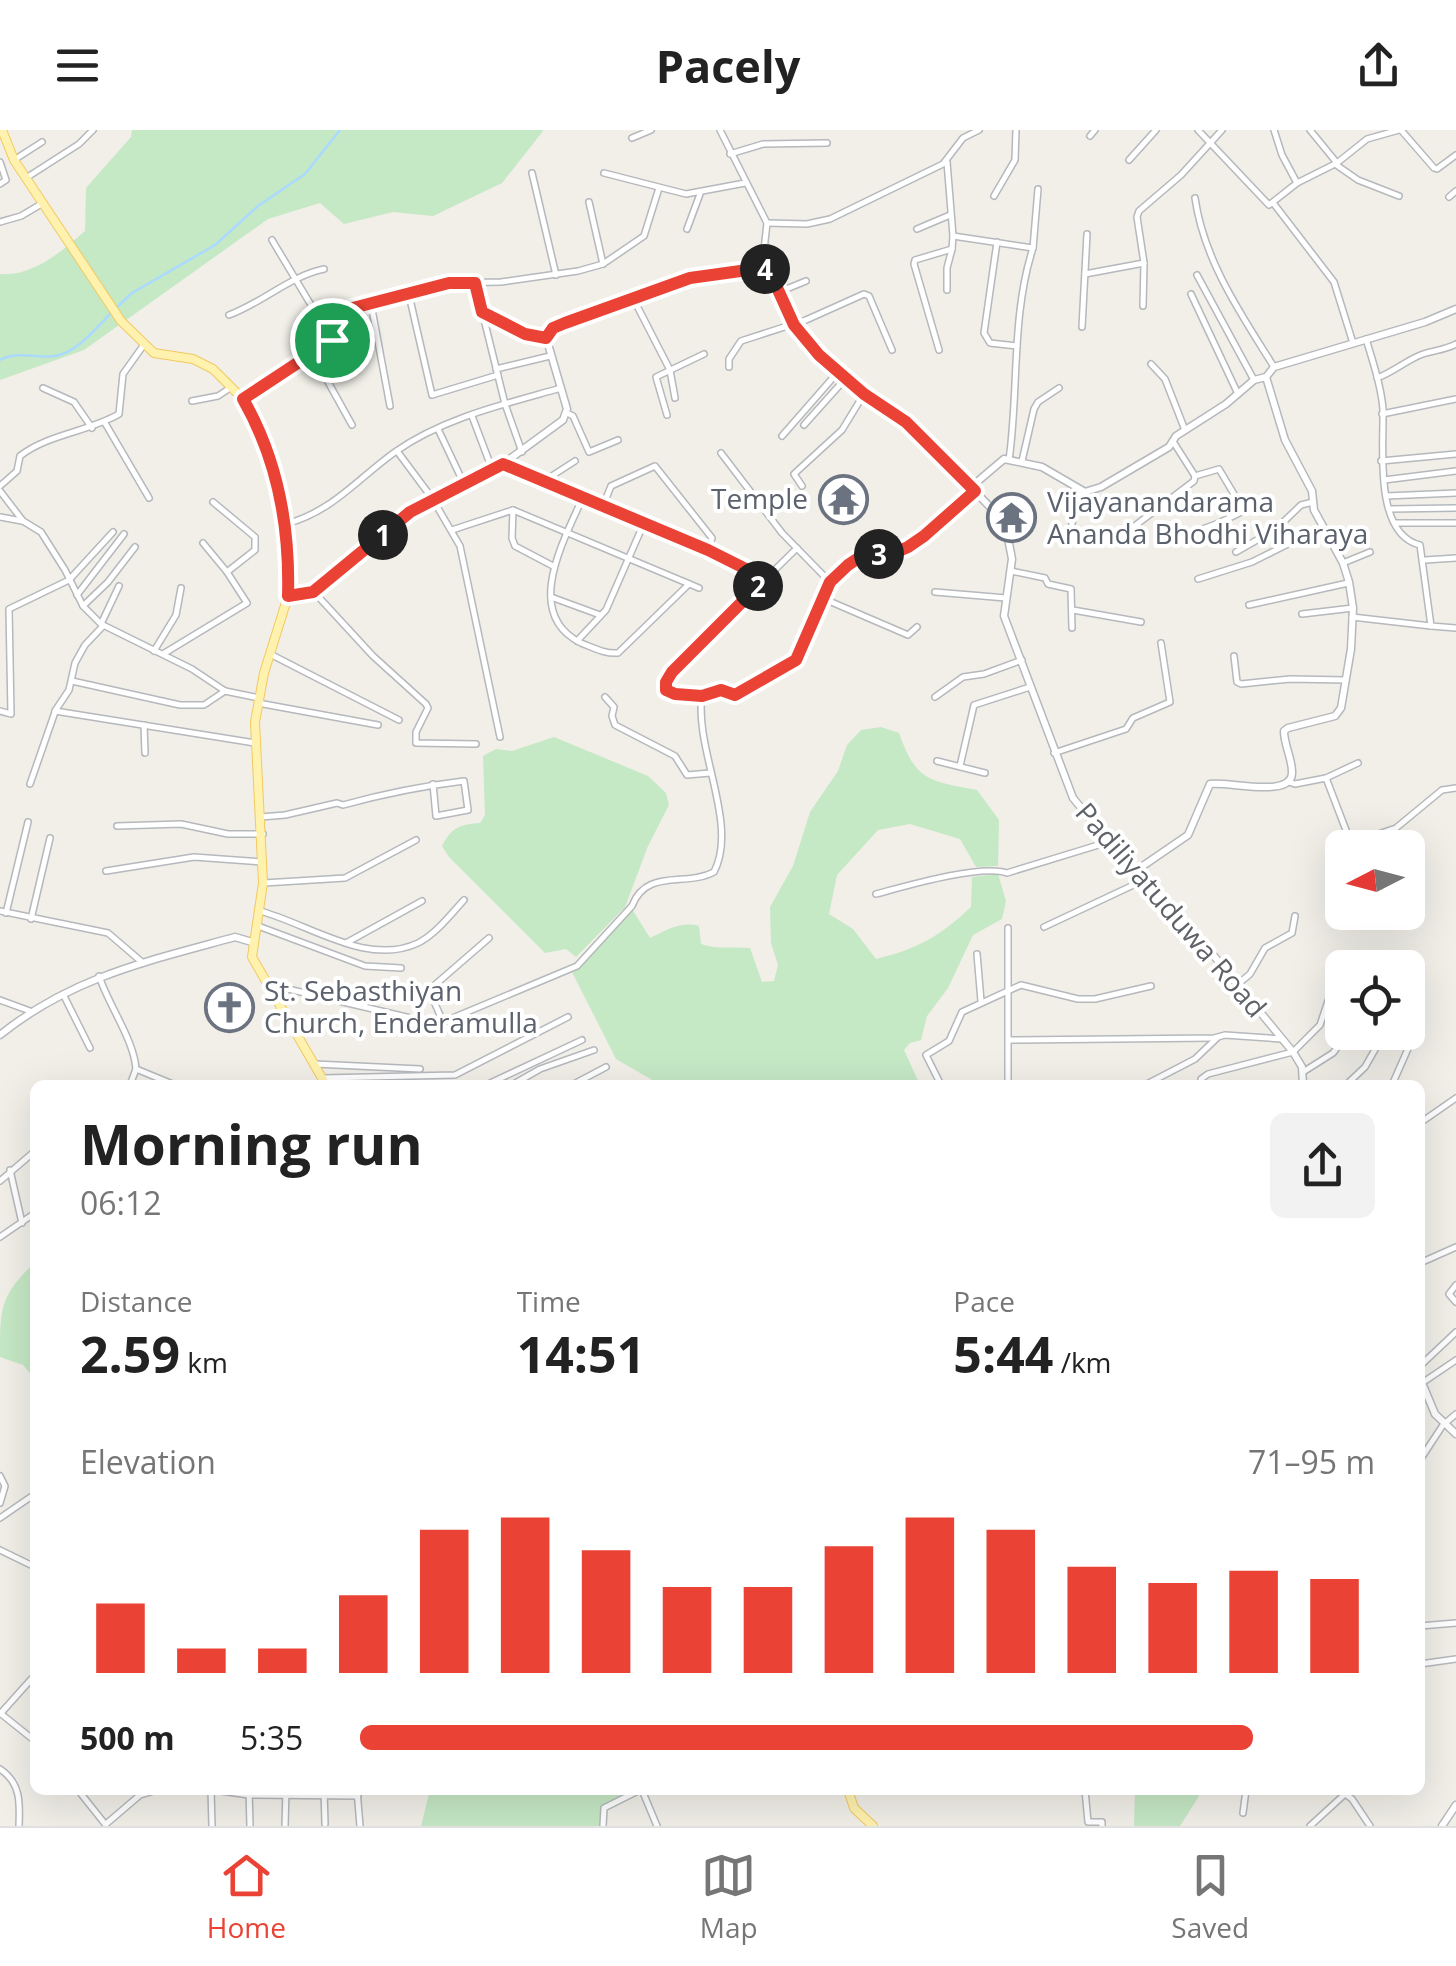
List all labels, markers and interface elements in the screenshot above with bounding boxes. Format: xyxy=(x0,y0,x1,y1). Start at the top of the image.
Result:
text: Pacely xyxy=(656,35,800,96)
icon: menu xyxy=(50,38,105,93)
icon: share xyxy=(1351,38,1406,93)
pin: 4 xyxy=(740,244,790,294)
text: 4 xyxy=(757,250,773,288)
pin xyxy=(290,298,375,383)
icon: arrive xyxy=(305,313,360,368)
temple icon: Temple xyxy=(817,473,869,525)
place label: Temple xyxy=(711,479,808,517)
place label: Vijayanandarama Ananda Bhodhi Viharaya xyxy=(1047,482,1368,552)
temple icon: Vijayanandarama Ananda Bhodhi Viharaya xyxy=(986,492,1038,544)
pin: 1 xyxy=(358,510,408,560)
text: 1 xyxy=(375,516,391,554)
pin: 3 xyxy=(854,529,904,579)
text: 3 xyxy=(871,535,887,573)
pin: 2 xyxy=(733,561,783,611)
text: 2 xyxy=(750,567,766,605)
street label: Padiliyatuduwa Road xyxy=(1068,794,1276,1025)
north arrow xyxy=(1325,830,1425,930)
map controls xyxy=(1325,830,1425,1050)
button: locate xyxy=(1325,950,1425,1050)
place label: St. Sebasthiyan Church, Enderamulla xyxy=(264,971,538,1041)
church icon: St. Sebasthiyan Church, Enderamulla xyxy=(203,981,255,1033)
text: Morning run xyxy=(80,1106,423,1181)
button: share xyxy=(1270,1113,1375,1218)
text: 06:12 xyxy=(80,1181,162,1224)
text: Distance xyxy=(80,1282,193,1320)
text: Time xyxy=(517,1282,581,1320)
text: Pace xyxy=(953,1282,1015,1320)
text: 2.59 xyxy=(80,1320,180,1388)
text: 14:51 xyxy=(517,1320,645,1388)
text: 5:44 xyxy=(953,1320,1053,1388)
text: km xyxy=(180,1343,228,1381)
text: /km xyxy=(1053,1343,1112,1381)
text: Elevation xyxy=(80,1440,216,1483)
text: 71–95 m xyxy=(1248,1440,1375,1483)
text: 500 m xyxy=(80,1716,175,1759)
text: 5:35 xyxy=(240,1716,303,1759)
tab: Home xyxy=(207,1848,286,1946)
tab: Map xyxy=(700,1848,758,1946)
tab: Saved xyxy=(1171,1848,1249,1946)

